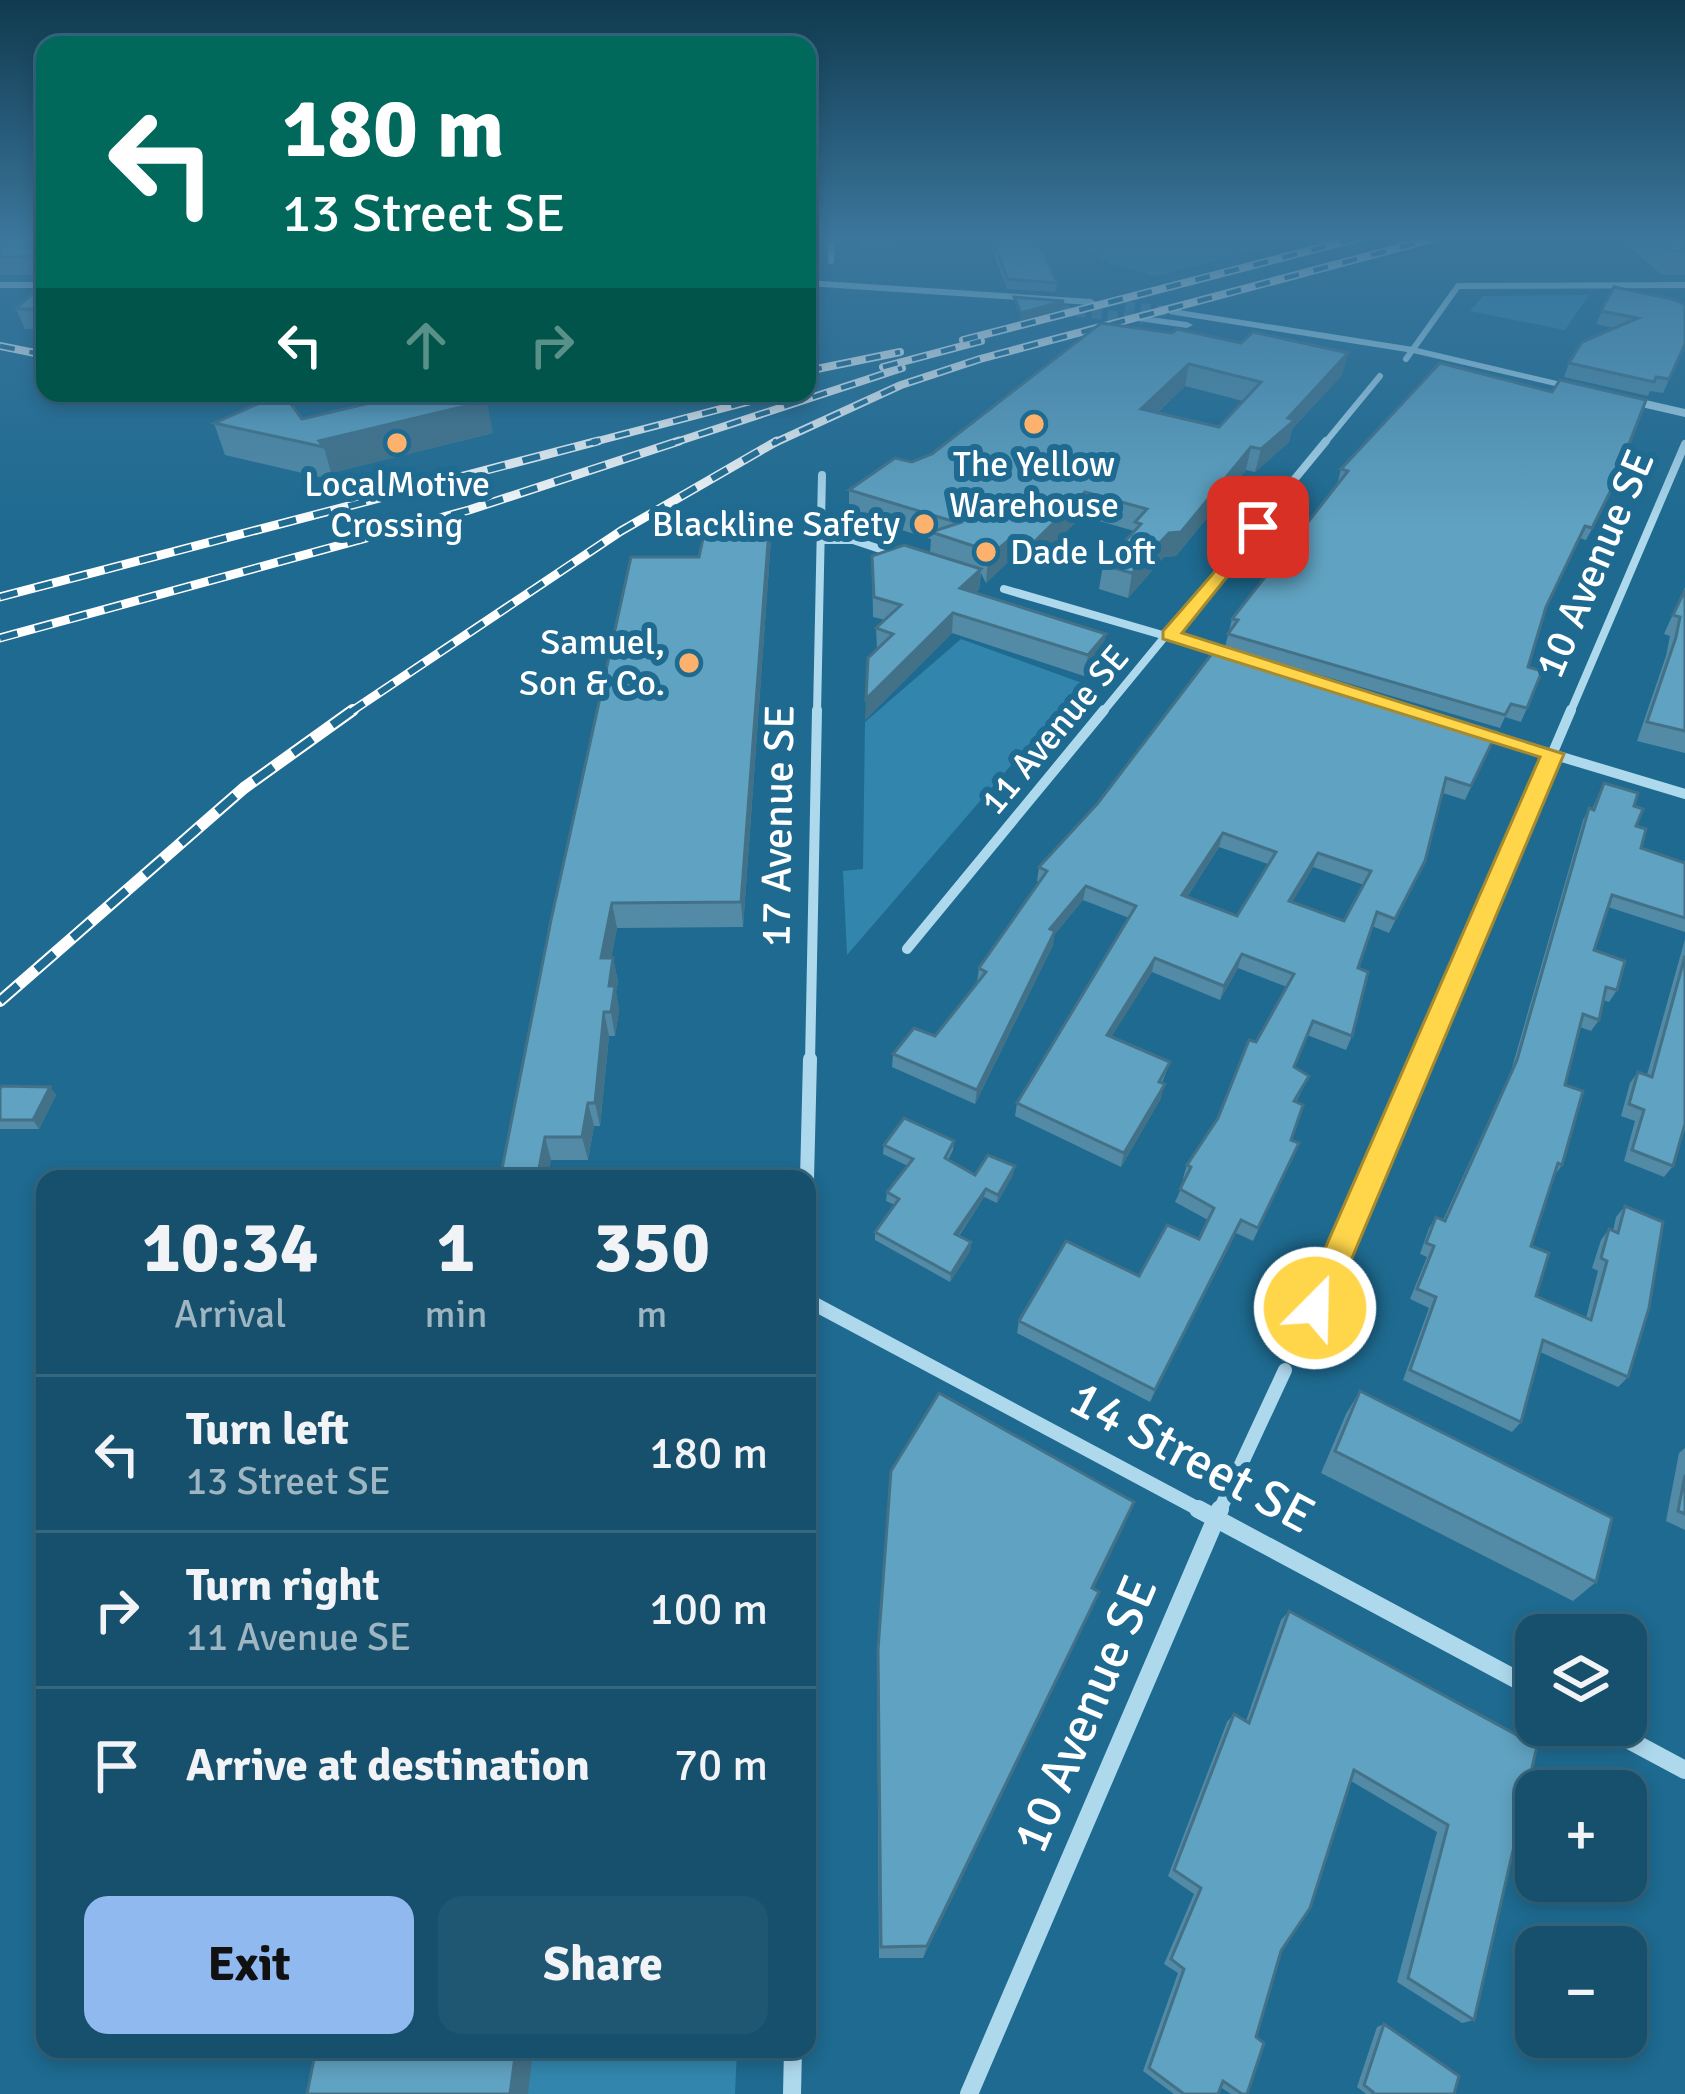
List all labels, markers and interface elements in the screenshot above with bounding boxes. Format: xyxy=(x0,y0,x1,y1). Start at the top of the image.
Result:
text: 180 m xyxy=(282,77,504,181)
icon: left xyxy=(84,84,240,240)
text: 13 Street SE xyxy=(282,180,565,247)
icon: left xyxy=(267,312,333,378)
icon: ahead xyxy=(393,312,459,378)
icon: right xyxy=(519,312,585,378)
marker: The Yellow Warehouse xyxy=(1021,411,1047,437)
marker: LocalMotive Crossing xyxy=(384,430,410,456)
place label: The Yellow Warehouse xyxy=(949,442,1119,528)
street label: 10 Avenue SE xyxy=(1524,443,1666,685)
place label: LocalMotive Crossing xyxy=(304,462,490,548)
pin xyxy=(1207,476,1309,578)
icon: arrive xyxy=(1225,494,1291,560)
place label: Blackline Safety xyxy=(652,502,900,547)
marker: Blackline Safety xyxy=(911,511,937,537)
place label: Dade Loft xyxy=(1010,530,1156,575)
marker: Dade Loft xyxy=(973,539,999,565)
place label: Samuel, Son & Co. xyxy=(519,620,665,706)
street label: 11 Avenue SE xyxy=(971,636,1139,824)
marker: Samuel, Son & Co. xyxy=(676,650,702,676)
street label: 17 Avenue SE xyxy=(750,704,806,948)
text: 10:34 xyxy=(142,1203,319,1292)
text: 1 xyxy=(437,1203,475,1292)
text: 350 xyxy=(593,1203,710,1292)
position arrow xyxy=(1252,1245,1378,1371)
text: Arrival xyxy=(174,1290,286,1338)
text: min xyxy=(425,1290,488,1338)
text: m xyxy=(636,1290,667,1338)
street label: 14 Street SE xyxy=(1059,1366,1325,1548)
text: Turn left xyxy=(186,1402,349,1457)
icon: left xyxy=(84,1421,150,1487)
text: 180 m xyxy=(649,1426,768,1481)
text: 13 Street SE xyxy=(186,1457,391,1505)
text: Turn right xyxy=(186,1558,380,1613)
street label: 10 Avenue SE xyxy=(999,1566,1171,1862)
icon: right xyxy=(84,1577,150,1643)
text: 100 m xyxy=(649,1582,768,1637)
text: 11 Avenue SE xyxy=(186,1613,411,1661)
map controls xyxy=(1515,1614,1647,2058)
button: layers xyxy=(1515,1614,1647,1746)
icon: arrive xyxy=(84,1733,150,1799)
text: Arrive at destination xyxy=(186,1738,590,1793)
text: 70 m xyxy=(674,1738,768,1793)
button: + xyxy=(1515,1770,1647,1902)
button: Exit xyxy=(84,1896,414,2034)
button: Share xyxy=(438,1896,768,2034)
button: − xyxy=(1515,1926,1647,2058)

